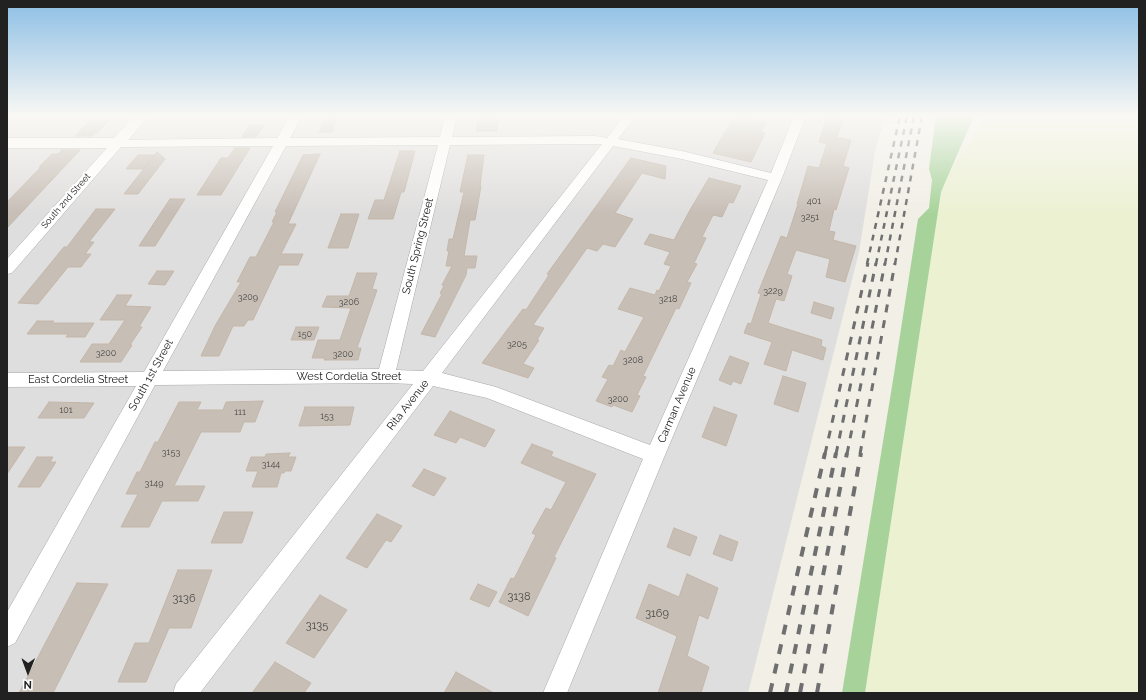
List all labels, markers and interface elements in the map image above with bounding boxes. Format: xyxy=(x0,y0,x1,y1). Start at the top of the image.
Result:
street label: South 2nd Street xyxy=(39,171,93,231)
street label: South Spring Street xyxy=(400,196,436,296)
house number: 401 xyxy=(807,196,821,206)
house number: 3251 xyxy=(801,212,819,222)
house number: 3229 xyxy=(763,286,783,296)
house number: 3209 xyxy=(238,292,258,302)
house number: 3218 xyxy=(659,294,677,304)
house number: 3206 xyxy=(339,297,359,307)
house number: 150 xyxy=(298,329,312,339)
street label: South 1st Street xyxy=(126,337,176,413)
house number: 3205 xyxy=(507,339,527,349)
house number: 3200 xyxy=(96,348,116,358)
house number: 3200 xyxy=(333,349,353,359)
house number: 3208 xyxy=(623,355,643,365)
street label: Carman Avenue xyxy=(655,365,699,445)
street label: West Cordelia Street xyxy=(297,370,401,384)
street label: East Cordelia Street xyxy=(28,373,128,387)
street label: Rita Avenue xyxy=(384,377,432,433)
house number: 3200 xyxy=(608,394,628,404)
house number: 101 xyxy=(59,405,73,415)
house number: 111 xyxy=(234,407,246,417)
house number: 153 xyxy=(320,411,334,421)
house number: 3153 xyxy=(162,447,180,457)
house number: 3144 xyxy=(262,459,280,469)
house number: 3149 xyxy=(145,478,163,488)
house number: 3138 xyxy=(508,590,530,604)
house number: 3136 xyxy=(172,592,196,606)
house number: 3169 xyxy=(645,607,669,621)
house number: 3135 xyxy=(306,619,328,633)
north arrow xyxy=(8,652,48,692)
text: N xyxy=(23,678,32,691)

